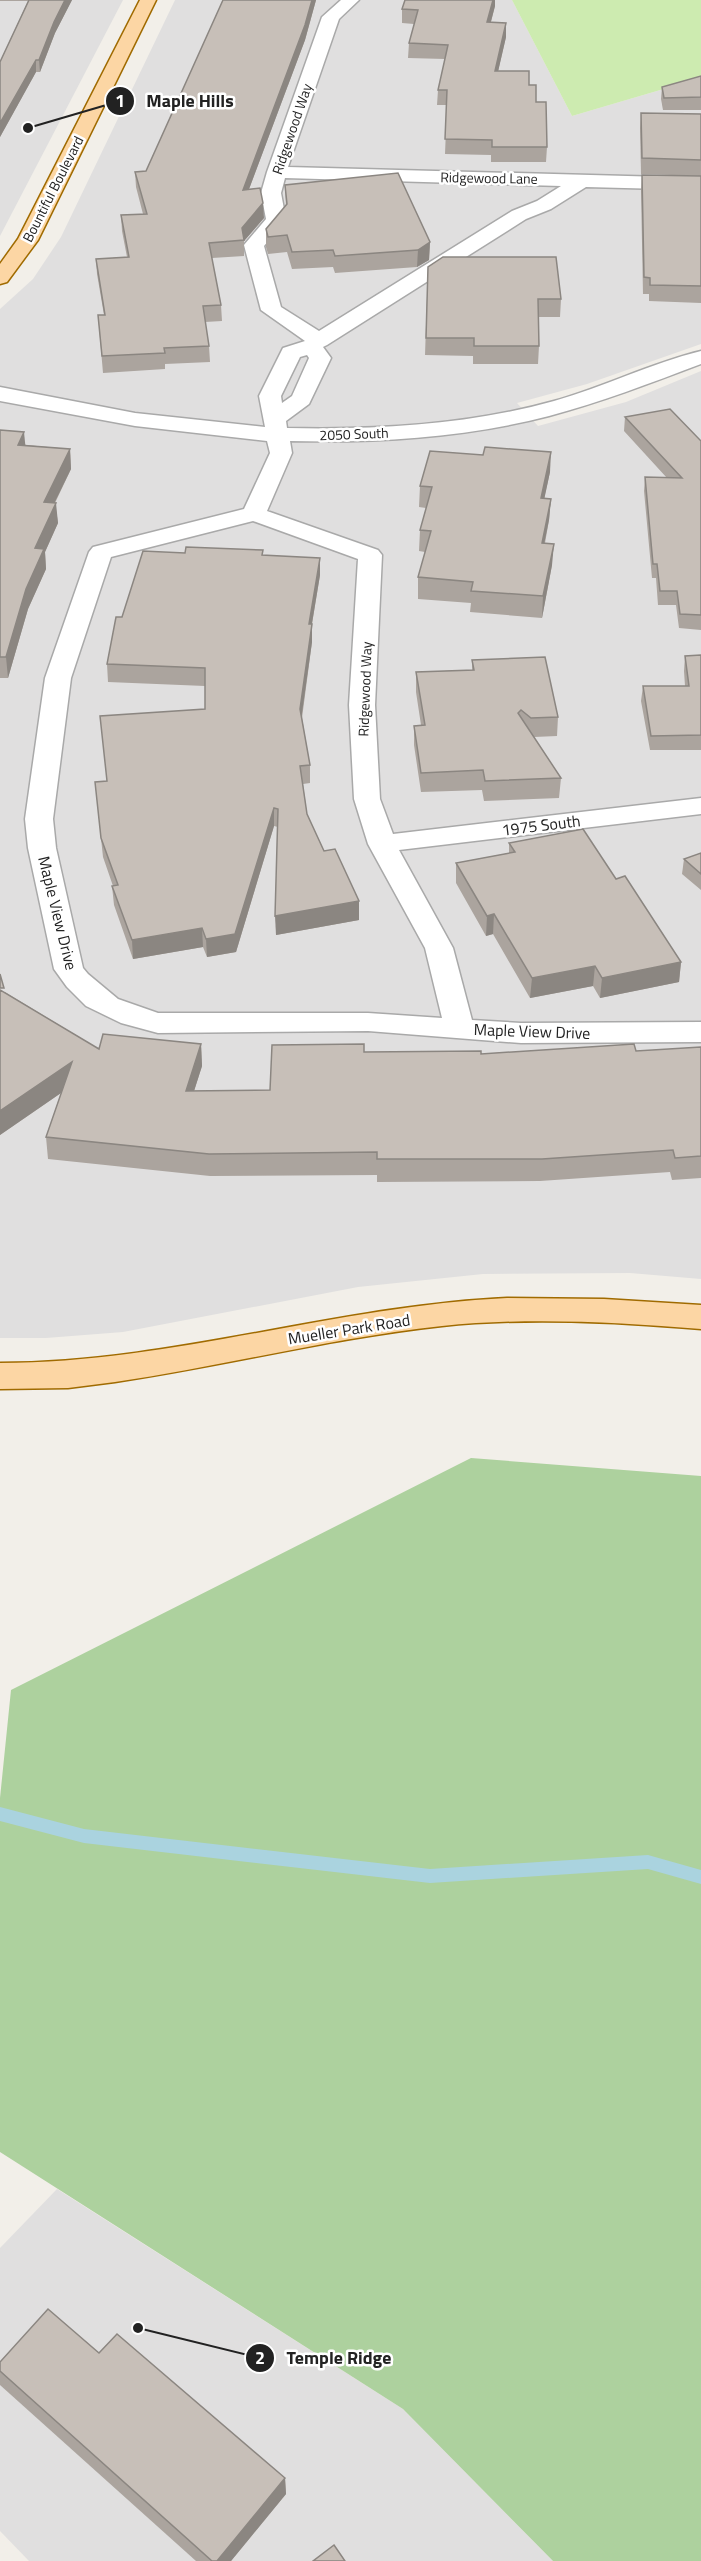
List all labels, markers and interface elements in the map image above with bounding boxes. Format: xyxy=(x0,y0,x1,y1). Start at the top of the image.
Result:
street label: Ridgewood Way xyxy=(266,80,317,177)
callout: Maple Hills xyxy=(105,83,246,119)
text: 1 xyxy=(115,87,125,114)
text: Maple Hills xyxy=(146,87,234,114)
street label: Bountiful Boulevard xyxy=(17,132,88,246)
street label: Ridgewood Lane xyxy=(440,166,538,189)
street label: 2050 South xyxy=(319,422,389,445)
street label: Ridgewood Way xyxy=(352,641,377,737)
street label: 1975 South xyxy=(500,808,582,842)
street label: Maple View Drive xyxy=(32,853,84,973)
street label: Maple View Drive xyxy=(473,1017,591,1045)
street label: Mueller Park Road xyxy=(286,1308,412,1350)
callout: Temple Ridge xyxy=(245,2340,404,2376)
text: 2 xyxy=(255,2344,265,2371)
text: Temple Ridge xyxy=(287,2344,391,2371)

